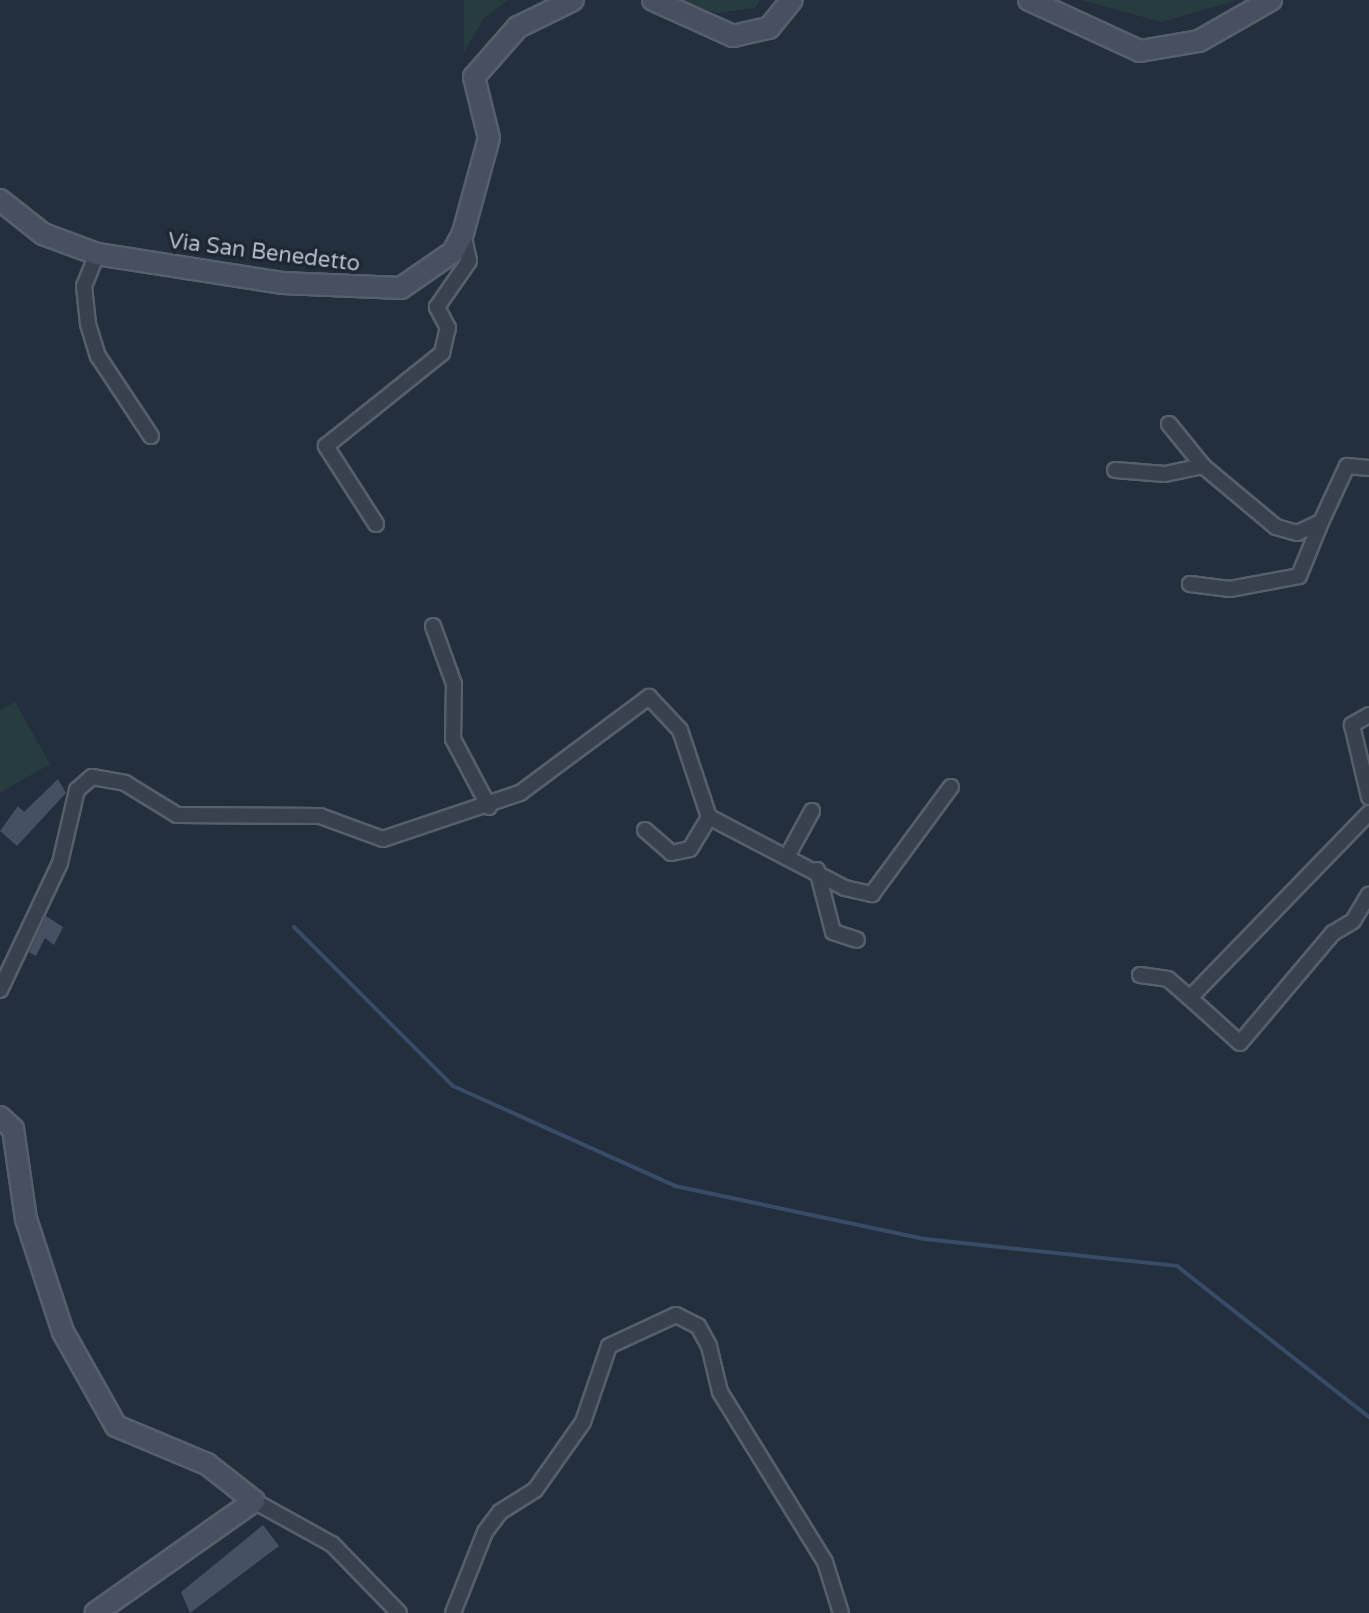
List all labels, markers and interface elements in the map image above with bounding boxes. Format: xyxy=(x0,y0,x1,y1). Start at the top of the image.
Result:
street label: Via San Benedetto xyxy=(166,228,362,278)

